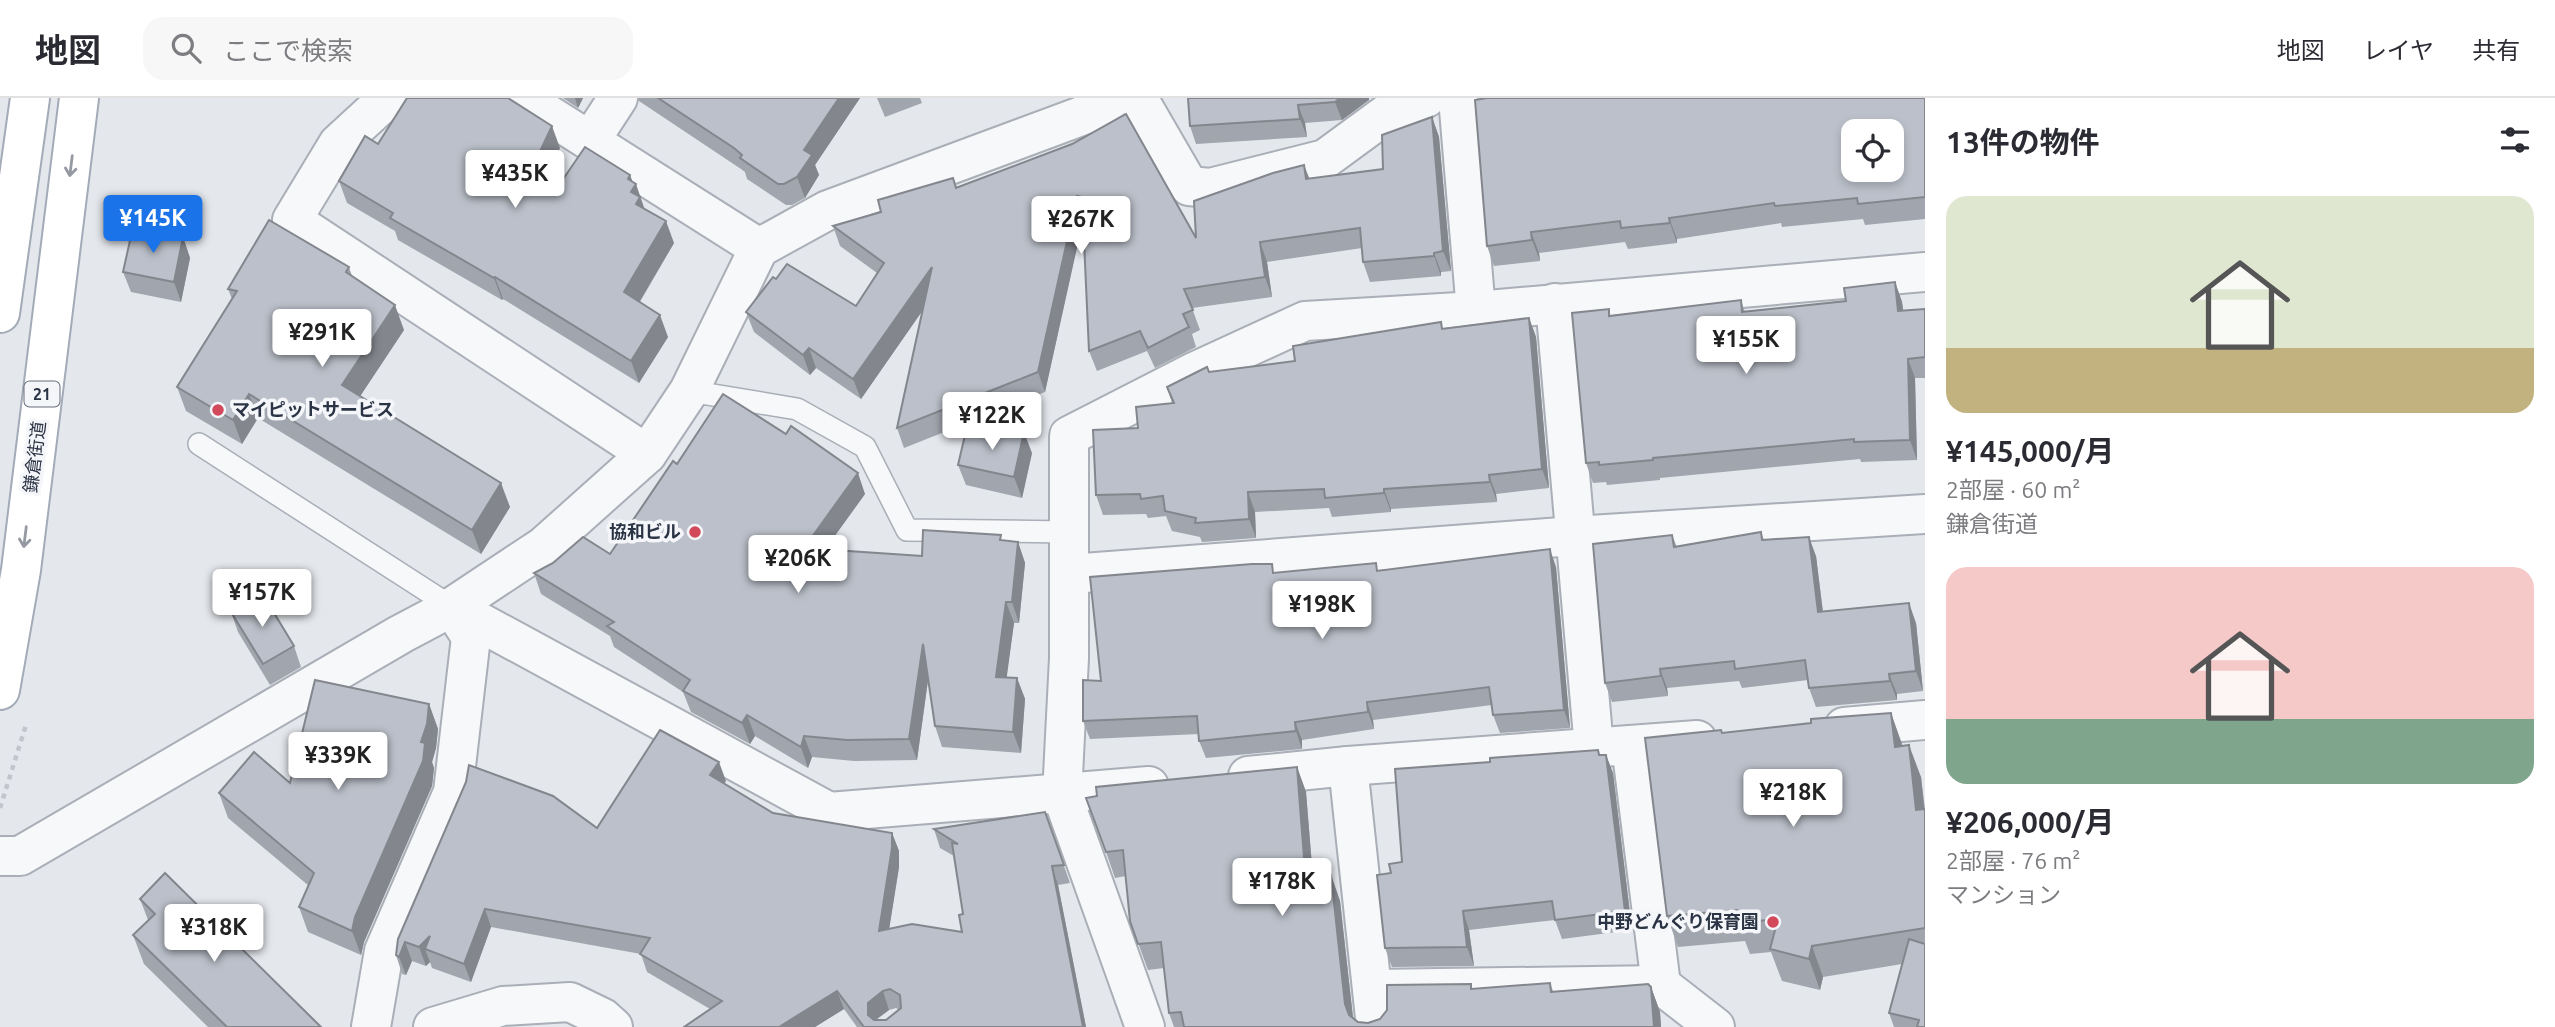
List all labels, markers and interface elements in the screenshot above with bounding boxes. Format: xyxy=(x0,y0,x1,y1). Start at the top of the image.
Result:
search box xyxy=(143,17,633,80)
icon: search xyxy=(167,29,205,67)
text: 地図 xyxy=(35,31,101,68)
text: ここで検索 xyxy=(223,36,353,65)
text: 地図 xyxy=(2277,37,2325,64)
text: レイヤ xyxy=(2363,37,2434,64)
text: 共有 xyxy=(2472,37,2520,64)
map controls xyxy=(1841,119,1904,182)
button: locate xyxy=(1841,119,1904,182)
icon: filters xyxy=(2496,121,2534,159)
text: 13件の物件 xyxy=(1946,125,2100,159)
pin: ¥435K xyxy=(466,150,564,210)
one-way arrow xyxy=(64,154,77,177)
text: ¥435K xyxy=(481,160,549,185)
pin: ¥145K xyxy=(104,195,202,255)
pin: ¥267K xyxy=(1032,197,1130,256)
text: ¥145K xyxy=(119,205,187,230)
text: ¥267K xyxy=(1047,206,1115,231)
icon: home xyxy=(2177,242,2303,368)
pin: ¥291K xyxy=(273,310,371,369)
pin: ¥155K xyxy=(1697,316,1795,376)
text: ¥291K xyxy=(288,319,356,344)
text: ¥155K xyxy=(1712,326,1780,351)
road number: 21 xyxy=(24,382,60,406)
pin: ¥122K xyxy=(943,392,1041,452)
place label: マイピットサービス xyxy=(232,399,394,419)
marker: マイピットサービス xyxy=(210,402,226,418)
text: ¥122K xyxy=(958,402,1026,427)
street label: 鎌倉街道 xyxy=(20,420,48,494)
text: ¥145,000/月 xyxy=(1946,434,2114,468)
text: 2部屋 · 60 m² xyxy=(1946,477,2080,502)
text: 鎌倉街道 xyxy=(1946,511,2038,536)
place label: 協和ビル xyxy=(609,521,681,541)
marker: 協和ビル xyxy=(687,524,703,540)
one-way arrow xyxy=(18,526,31,548)
pin: ¥206K xyxy=(749,536,847,595)
text: ¥206K xyxy=(764,545,832,570)
pin: ¥157K xyxy=(213,570,311,629)
text: ¥157K xyxy=(228,579,296,604)
pin: ¥198K xyxy=(1273,582,1371,641)
text: ¥198K xyxy=(1288,591,1356,616)
icon: home xyxy=(2177,613,2303,739)
pin: ¥339K xyxy=(289,732,387,792)
text: ¥339K xyxy=(304,742,372,767)
pin: ¥218K xyxy=(1744,770,1842,829)
text: ¥218K xyxy=(1759,779,1827,804)
text: ¥206,000/月 xyxy=(1946,805,2114,839)
text: 2部屋 · 76 m² xyxy=(1946,848,2080,873)
pin: ¥178K xyxy=(1233,858,1331,918)
text: ¥178K xyxy=(1248,868,1316,893)
text: マンション xyxy=(1946,882,2061,907)
pin: ¥318K xyxy=(165,904,263,964)
place label: 中野どんぐり保育園 xyxy=(1597,911,1759,931)
text: ¥318K xyxy=(180,914,248,939)
marker: 中野どんぐり保育園 xyxy=(1765,914,1781,930)

